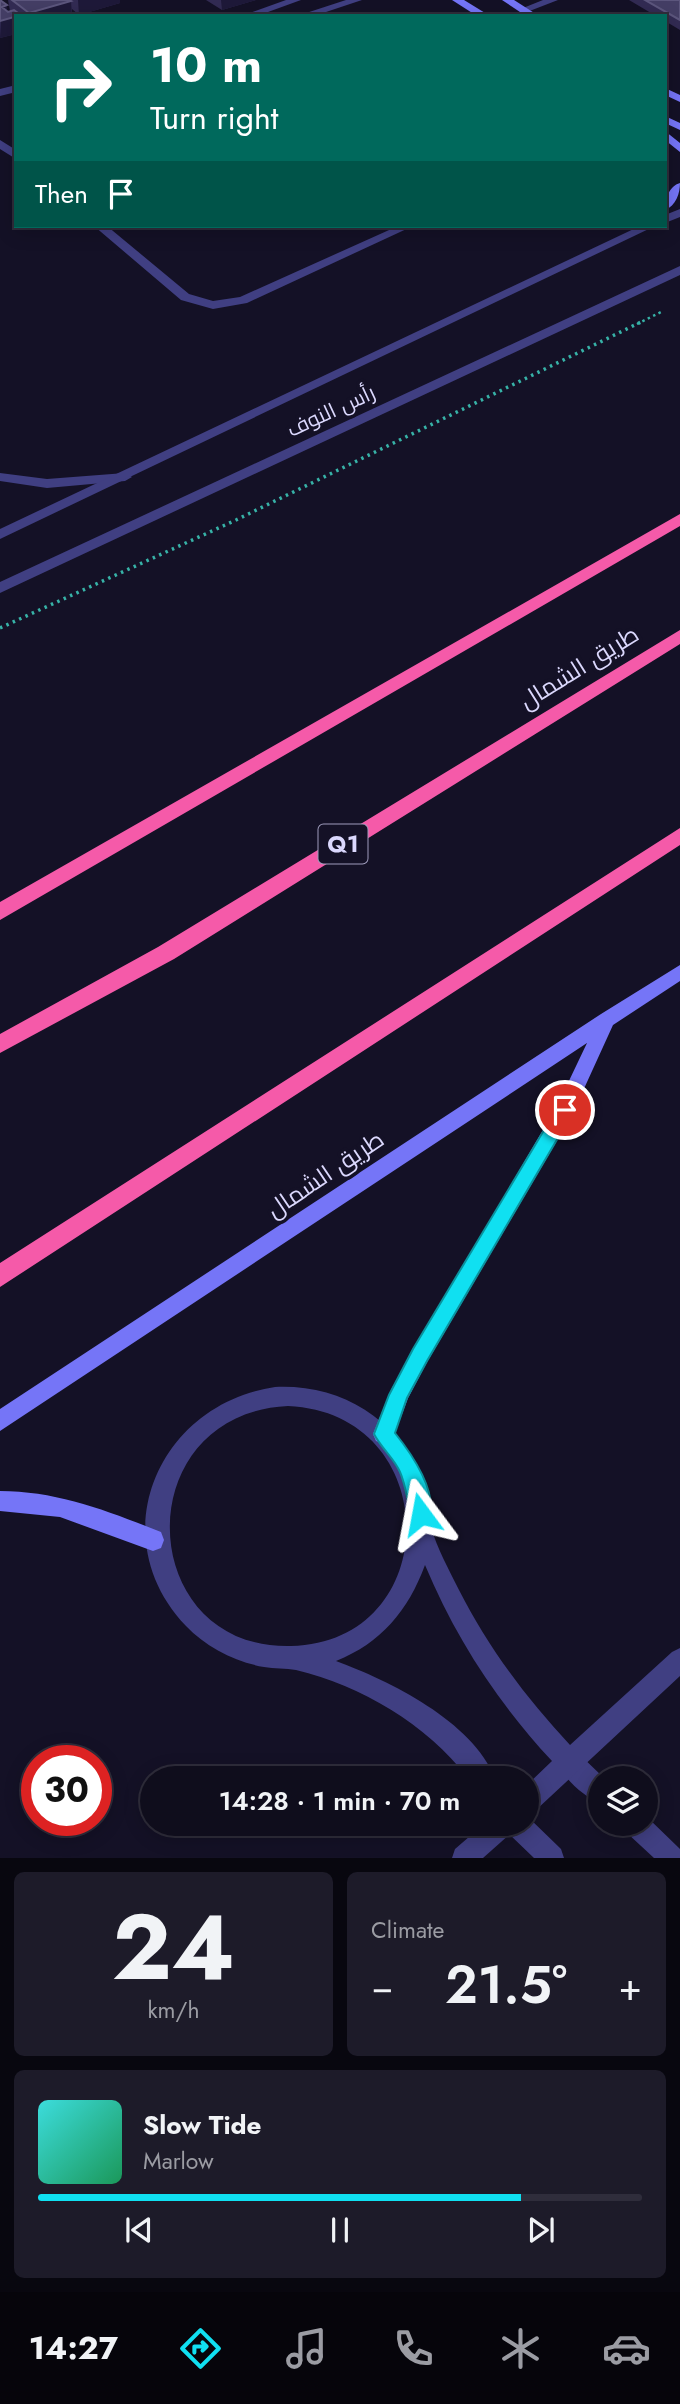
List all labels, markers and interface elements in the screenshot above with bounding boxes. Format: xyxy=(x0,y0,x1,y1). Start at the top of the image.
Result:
text: 10 m xyxy=(150,30,262,100)
icon: right xyxy=(35,42,126,133)
text: Turn right xyxy=(150,95,279,141)
text: Then xyxy=(35,175,88,213)
icon: arrive xyxy=(102,175,140,213)
street label: رأس النوف xyxy=(282,377,380,445)
street label: طريق الشمال xyxy=(512,616,646,718)
road number: Q1 xyxy=(318,824,368,864)
pin xyxy=(535,1080,595,1140)
icon: arrive xyxy=(546,1091,584,1129)
street label: طريق الشمال xyxy=(259,1122,391,1226)
position arrow xyxy=(384,1477,458,1551)
speed limit sign: 30 xyxy=(21,1745,112,1836)
map controls xyxy=(588,1766,658,1836)
button: layers xyxy=(588,1766,658,1836)
text: 14:28 · 1 min · 70 m xyxy=(219,1782,460,1820)
text: 24 xyxy=(112,1882,235,2013)
text: Climate xyxy=(371,1913,444,1947)
text: 21.5° xyxy=(445,1947,567,2023)
text: − xyxy=(371,1959,393,2014)
text: + xyxy=(619,1959,642,2014)
text: km/h xyxy=(148,1993,199,2027)
text: Slow Tide xyxy=(143,2106,262,2144)
text: Marlow xyxy=(143,2144,214,2178)
icon: previous xyxy=(120,2211,158,2249)
icon: pause xyxy=(321,2211,359,2249)
icon: next xyxy=(522,2211,560,2249)
icon: directions xyxy=(176,2324,225,2373)
icon: music xyxy=(282,2324,331,2373)
icon: phone xyxy=(389,2324,438,2373)
icon: climate xyxy=(496,2324,545,2373)
icon: car xyxy=(602,2324,651,2373)
text: 14:27 xyxy=(29,2325,118,2371)

